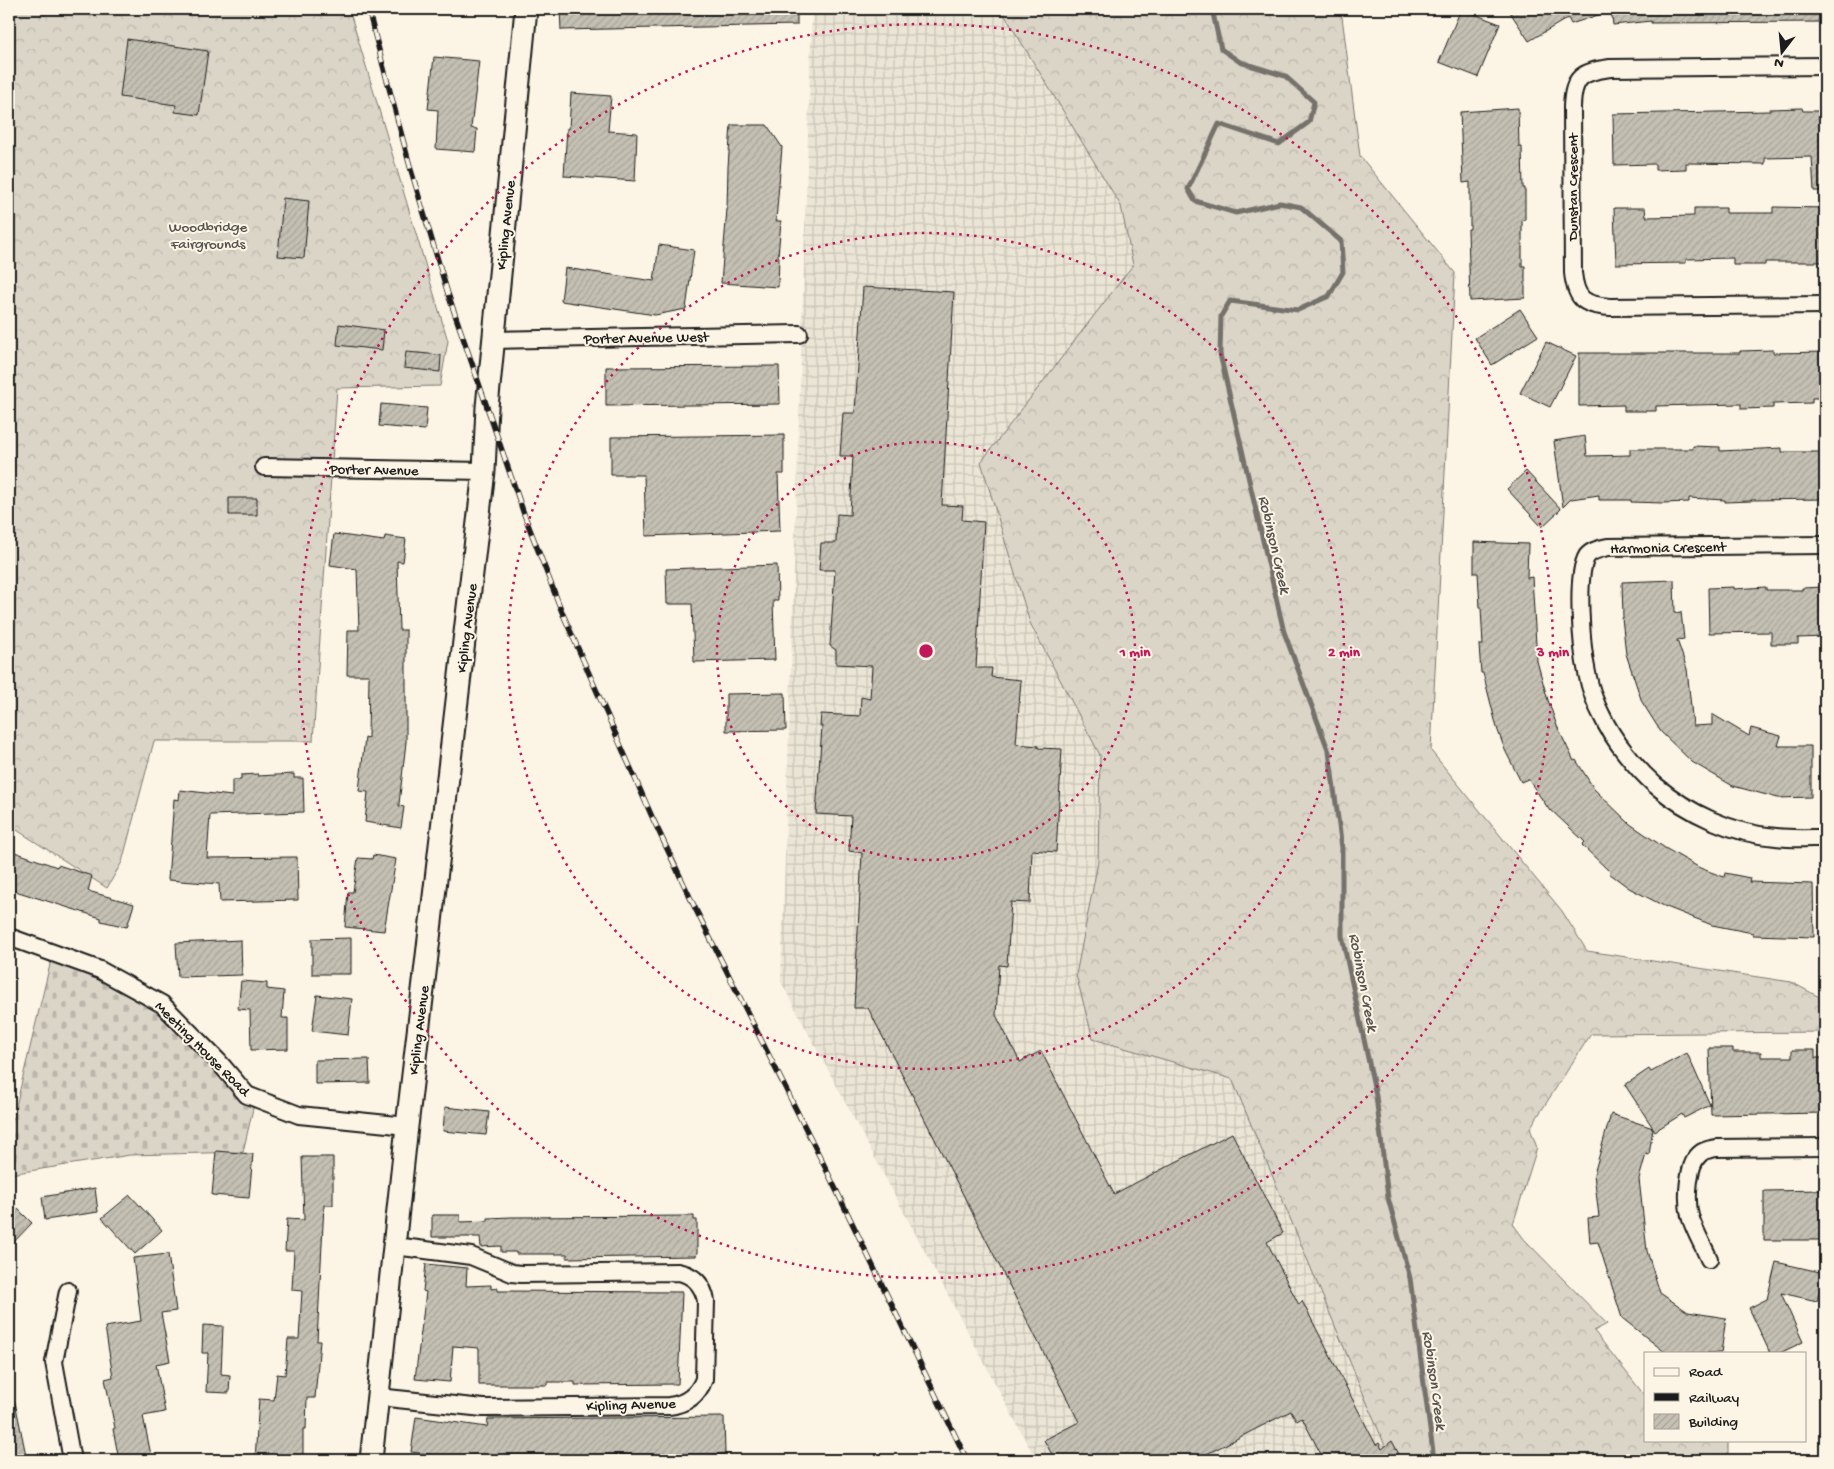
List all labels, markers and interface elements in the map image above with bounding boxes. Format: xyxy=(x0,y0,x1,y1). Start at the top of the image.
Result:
north arrow xyxy=(1756,28,1806,78)
text: N xyxy=(1772,53,1786,72)
street label: Dunstan Crescent xyxy=(1565,131,1583,242)
street label: Kipling Avenue xyxy=(493,179,521,271)
park label: Woodbridge Fairgrounds xyxy=(169,219,248,254)
street label: Porter Avenue West xyxy=(582,329,711,349)
street label: Porter Avenue xyxy=(328,461,419,481)
water label: Robinson Creek xyxy=(1252,494,1293,597)
street label: Harmonia Crescent xyxy=(1610,539,1728,559)
street label: Kipling Avenue xyxy=(454,582,482,674)
centre of rings xyxy=(917,642,935,660)
text: 1 min xyxy=(1119,644,1151,662)
text: 2 min xyxy=(1328,644,1361,662)
text: 3 min xyxy=(1536,644,1570,662)
water label: Robinson Creek xyxy=(1343,932,1381,1035)
street label: Kipling Avenue xyxy=(406,984,434,1076)
street label: Meeting House Road xyxy=(150,998,254,1102)
water label: Robinson Creek xyxy=(1416,1330,1449,1433)
legend xyxy=(1644,1352,1806,1442)
text: Road xyxy=(1689,1364,1723,1382)
text: Railway xyxy=(1689,1390,1740,1408)
street label: Kipling Avenue xyxy=(586,1395,676,1417)
text: Building xyxy=(1688,1414,1738,1432)

